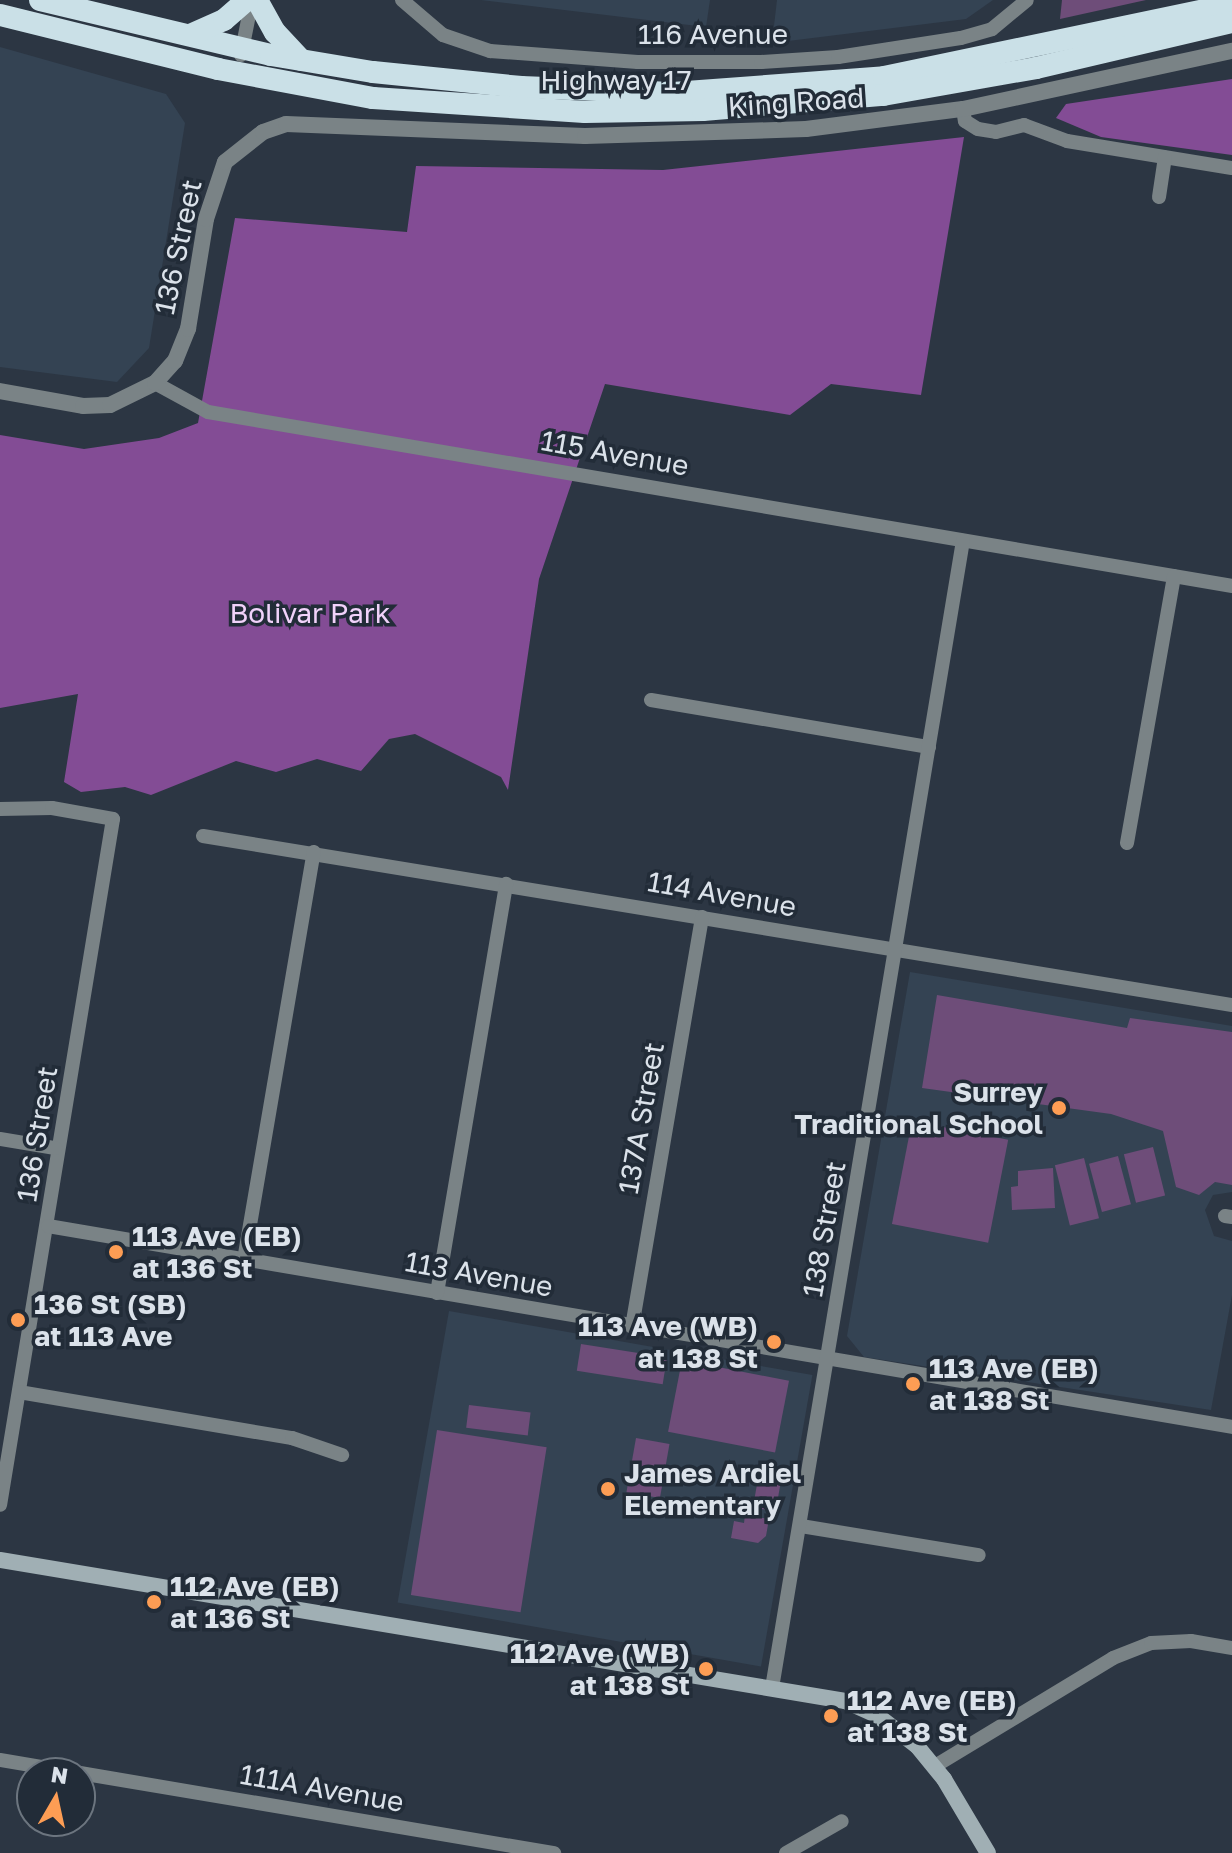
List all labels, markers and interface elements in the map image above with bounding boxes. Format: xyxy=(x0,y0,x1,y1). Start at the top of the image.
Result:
street label: 116 Avenue xyxy=(638,17,788,51)
street label: Highway 17 xyxy=(540,63,692,97)
street label: King Road xyxy=(727,80,865,124)
street label: 136 Street xyxy=(147,177,209,317)
street label: 115 Avenue xyxy=(539,423,691,483)
park label: Bolivar Park xyxy=(229,596,391,630)
street label: 114 Avenue xyxy=(645,864,799,924)
street label: 137A Street xyxy=(611,1040,671,1196)
street label: 136 Street xyxy=(10,1064,64,1204)
place label: Surrey Traditional School xyxy=(794,1075,1043,1141)
marker: Surrey Traditional School xyxy=(1050,1099,1068,1117)
street label: 138 Street xyxy=(796,1159,852,1299)
place label: 113 Ave (EB) at 136 St xyxy=(132,1219,302,1285)
marker: 113 Ave (EB) at 136 St xyxy=(107,1243,125,1261)
street label: 113 Avenue xyxy=(403,1244,555,1304)
place label: 136 St (SB) at 113 Ave xyxy=(34,1287,187,1353)
place label: 113 Ave (WB) at 138 St xyxy=(578,1309,758,1375)
marker: 136 St (SB) at 113 Ave xyxy=(9,1311,27,1329)
marker: 113 Ave (WB) at 138 St xyxy=(765,1333,783,1351)
place label: 113 Ave (EB) at 138 St xyxy=(929,1351,1099,1417)
marker: 113 Ave (EB) at 138 St xyxy=(904,1375,922,1393)
place label: James Ardiel Elementary xyxy=(624,1456,801,1522)
marker: James Ardiel Elementary xyxy=(599,1480,617,1498)
place label: 112 Ave (EB) at 136 St xyxy=(170,1569,340,1635)
marker: 112 Ave (EB) at 136 St xyxy=(145,1593,163,1611)
place label: 112 Ave (WB) at 138 St xyxy=(510,1636,690,1702)
marker: 112 Ave (WB) at 138 St xyxy=(697,1660,715,1678)
place label: 112 Ave (EB) at 138 St xyxy=(847,1683,1017,1749)
marker: 112 Ave (EB) at 138 St xyxy=(822,1707,840,1725)
north arrow xyxy=(16,1757,96,1837)
street label: 111A Avenue xyxy=(238,1757,406,1819)
text: N xyxy=(49,1760,70,1789)

